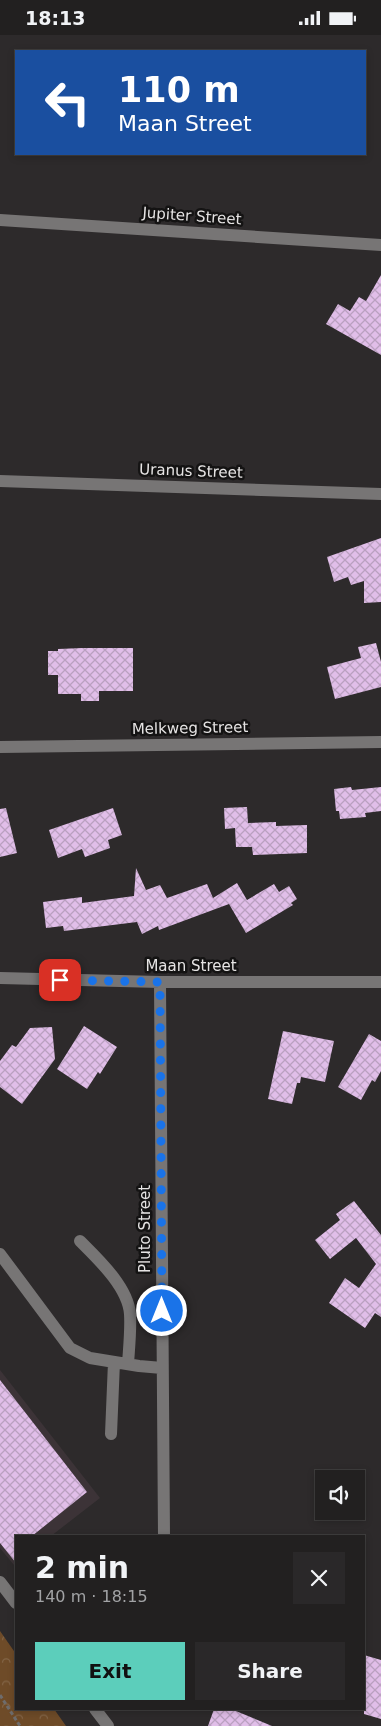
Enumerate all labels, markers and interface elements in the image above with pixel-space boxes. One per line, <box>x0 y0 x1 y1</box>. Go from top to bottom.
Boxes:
text: 18:13 <box>25 7 85 29</box>
icon: left <box>35 70 100 135</box>
text: 110 m <box>118 70 240 110</box>
text: Maan Street <box>118 111 252 136</box>
street label: Jupiter Street <box>141 203 242 228</box>
street label: Uranus Street <box>139 460 243 482</box>
street label: Melkweg Street <box>132 718 248 738</box>
street label: Maan Street <box>145 957 237 975</box>
pin <box>39 959 81 1001</box>
icon: arrive <box>46 966 74 994</box>
street label: Pluto Street <box>136 1185 154 1273</box>
position arrow <box>135 1284 187 1336</box>
map controls <box>315 1470 365 1520</box>
button: sound <box>315 1470 365 1520</box>
text: 2 min <box>35 1550 129 1585</box>
button: close <box>293 1552 345 1604</box>
text: 140 m · 18:15 <box>35 1587 148 1606</box>
button: Exit <box>35 1642 185 1700</box>
button: Share <box>195 1642 345 1700</box>

